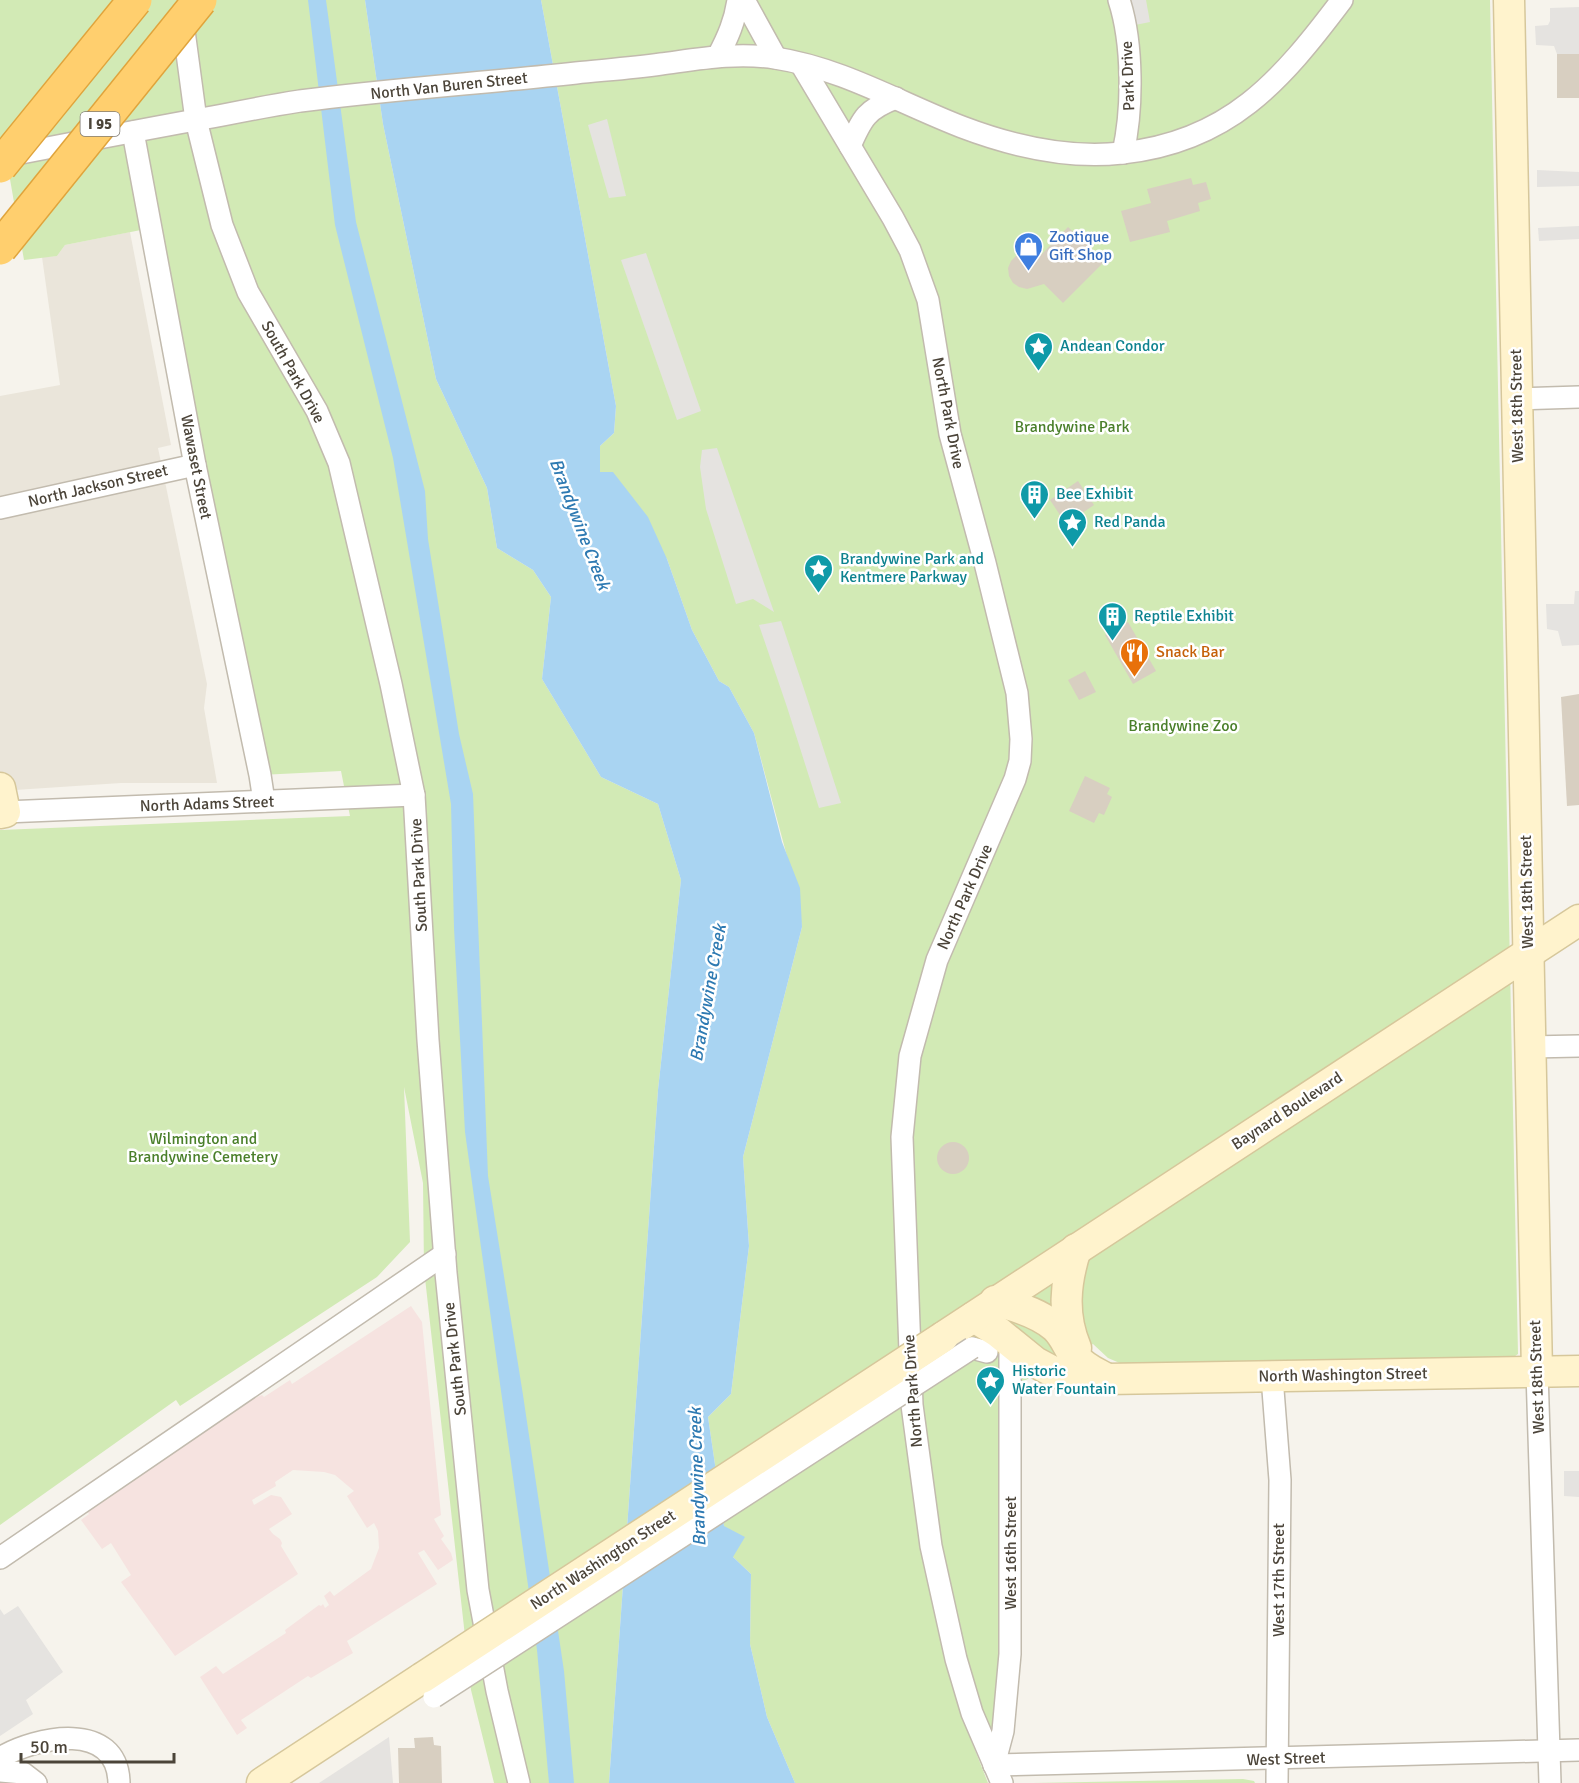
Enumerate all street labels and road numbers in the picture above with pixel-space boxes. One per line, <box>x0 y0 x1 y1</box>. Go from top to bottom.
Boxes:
street label: Park Drive <box>1117 41 1139 111</box>
street label: North Van Buren Street <box>369 68 529 104</box>
road number: I 95 <box>80 112 120 136</box>
street label: South Park Drive <box>257 317 329 427</box>
street label: West 18th Street <box>1506 348 1528 463</box>
street label: North Park Drive <box>927 355 969 471</box>
street label: Wawaset Street <box>176 413 216 521</box>
street label: North Jackson Street <box>26 460 170 512</box>
street label: North Adams Street <box>139 792 275 816</box>
street label: South Park Drive <box>406 818 432 932</box>
street label: West 18th Street <box>1516 834 1538 949</box>
street label: North Park Drive <box>933 841 997 953</box>
street label: Baynard Boulevard <box>1228 1068 1346 1154</box>
street label: South Park Drive <box>439 1301 471 1417</box>
street label: West 18th Street <box>1525 1319 1549 1434</box>
street label: North Park Drive <box>899 1334 927 1448</box>
street label: North Washington Street <box>1258 1364 1428 1386</box>
street label: West 16th Street <box>1001 1496 1021 1610</box>
street label: North Washington Street <box>527 1505 680 1614</box>
street label: West 17th Street <box>1269 1523 1289 1637</box>
street label: West Street <box>1246 1748 1326 1770</box>

